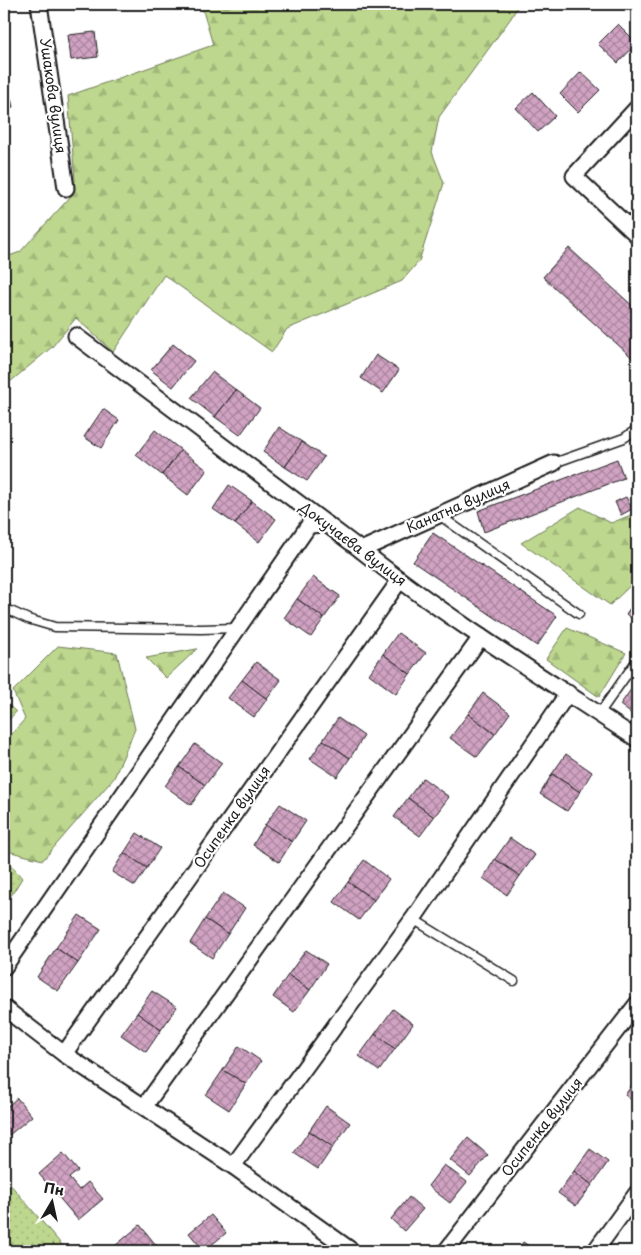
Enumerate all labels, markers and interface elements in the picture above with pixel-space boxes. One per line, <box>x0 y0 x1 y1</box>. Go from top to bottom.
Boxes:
street label: Ушакова вулиця <box>35 37 72 155</box>
street label: Канатна вулиця <box>402 473 513 538</box>
street label: Докучаєва вулиця <box>295 496 411 591</box>
street label: Осипенка вулиця <box>188 761 275 872</box>
street label: Осипенка вулиця <box>496 1073 587 1181</box>
text: Пн <box>42 1177 66 1201</box>
north arrow <box>28 1178 78 1228</box>

